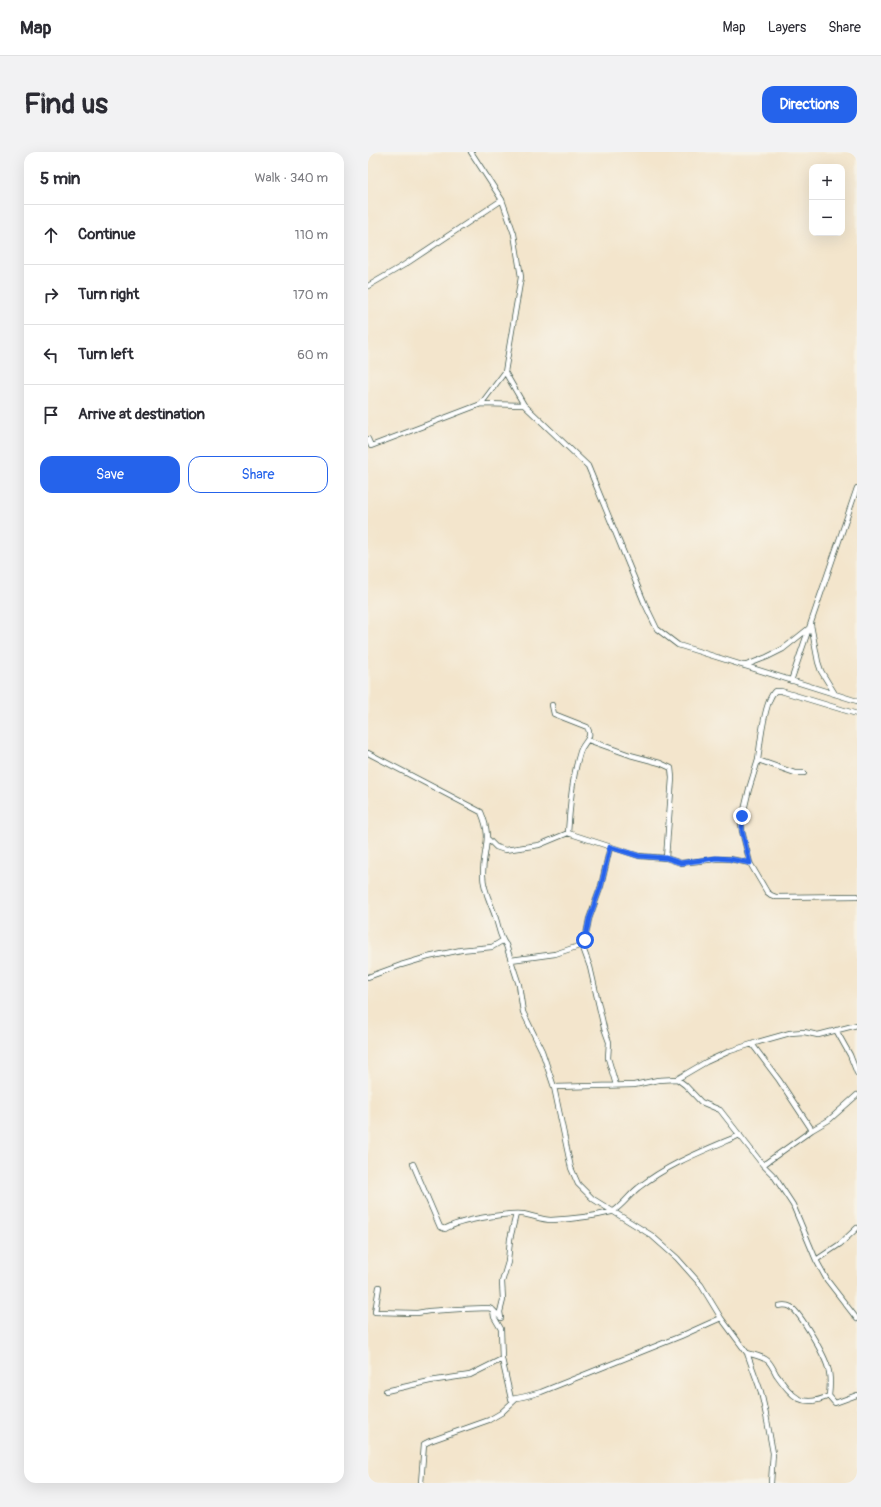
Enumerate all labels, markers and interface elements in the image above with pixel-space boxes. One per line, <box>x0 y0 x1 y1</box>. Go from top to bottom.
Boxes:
text: Map <box>20 16 51 40</box>
text: Map <box>723 19 746 36</box>
text: Layers <box>768 19 806 36</box>
text: Share <box>828 19 861 36</box>
button: Directions <box>762 86 857 123</box>
text: Find us <box>24 87 108 122</box>
map controls <box>809 164 845 236</box>
button: + <box>809 164 845 200</box>
text: 5 min <box>40 168 80 189</box>
text: Walk · 340 m <box>254 170 328 186</box>
button: − <box>809 200 845 236</box>
icon: ahead <box>40 224 62 246</box>
text: Continue <box>78 225 136 244</box>
text: 110 m <box>295 227 328 243</box>
icon: right <box>40 284 62 306</box>
text: Turn right <box>78 285 139 304</box>
text: 170 m <box>293 287 328 303</box>
icon: left <box>40 344 62 366</box>
text: Turn left <box>78 345 134 364</box>
text: 60 m <box>297 347 328 363</box>
icon: arrive <box>40 404 62 426</box>
text: Arrive at destination <box>78 405 205 424</box>
button: Save <box>40 456 180 493</box>
button: Share <box>188 456 328 493</box>
route end <box>733 807 751 825</box>
route start <box>576 931 594 949</box>

